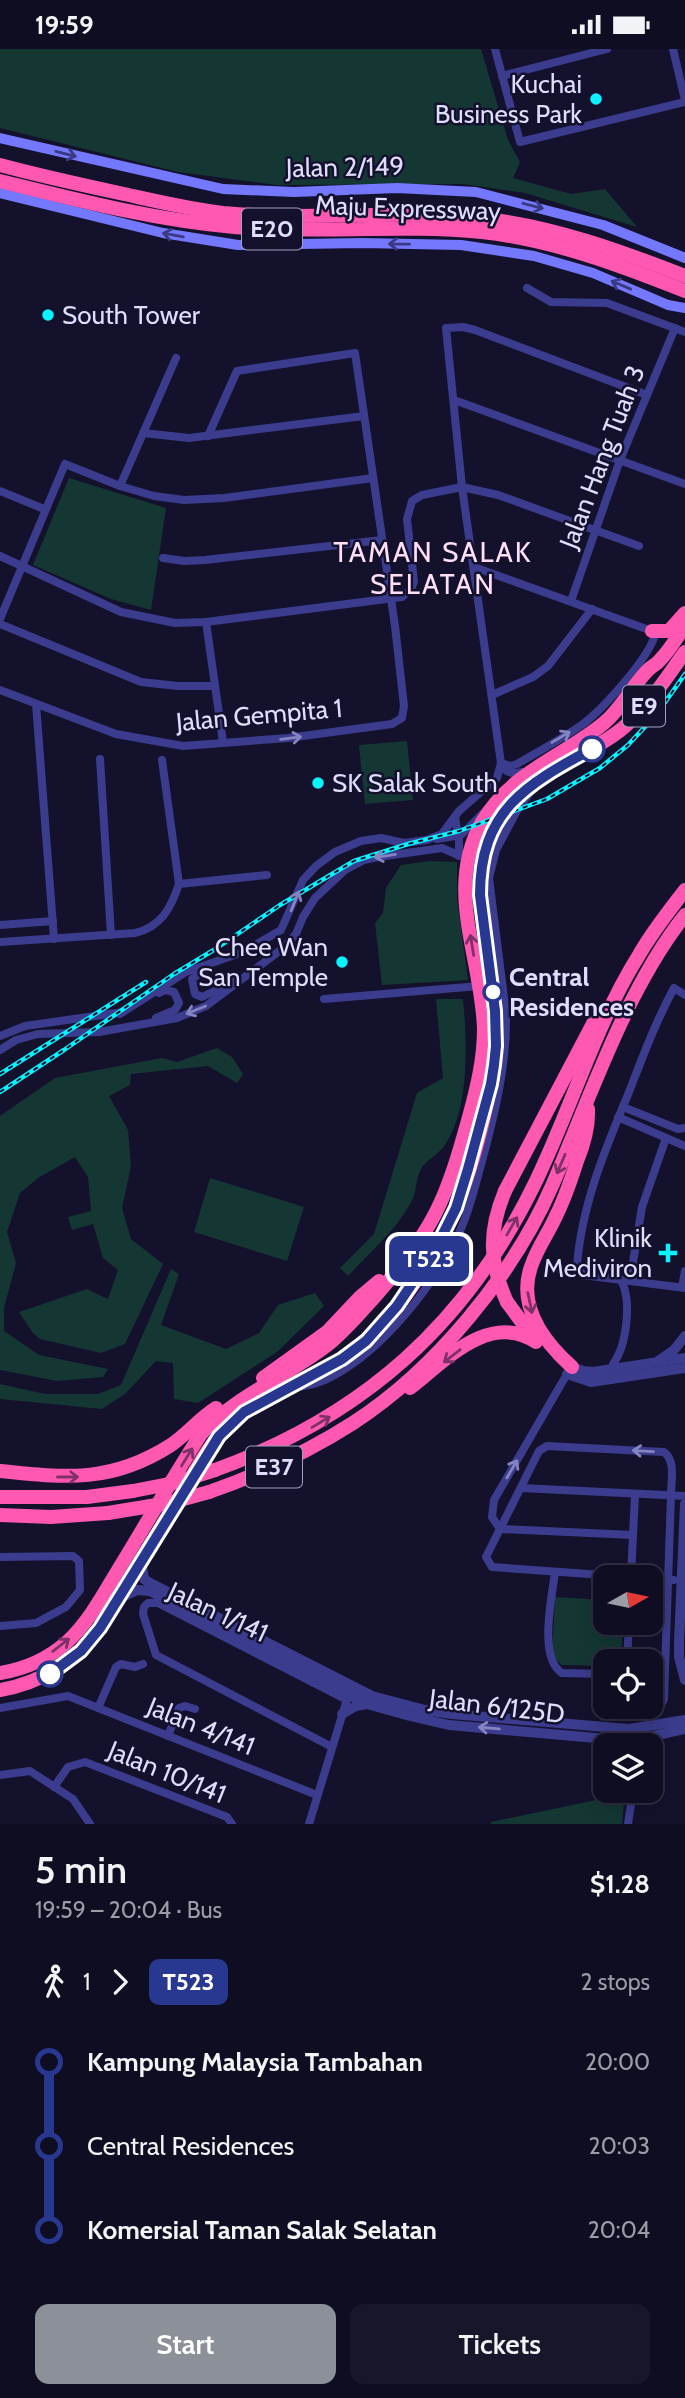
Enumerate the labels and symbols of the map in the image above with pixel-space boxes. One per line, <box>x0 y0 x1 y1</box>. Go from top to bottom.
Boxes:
place label: Kuchai Business Park <box>435 68 582 130</box>
marker: Kuchai Business Park <box>588 91 604 107</box>
one-way arrow <box>54 148 77 161</box>
street label: Jalan 2/149 <box>285 150 404 184</box>
street label: Maju Expressway <box>314 189 502 227</box>
one-way arrow <box>521 200 544 213</box>
road number: E20 <box>242 209 302 249</box>
one-way arrow <box>162 228 185 241</box>
one-way arrow <box>388 237 411 250</box>
one-way arrow <box>611 278 632 291</box>
place label: South Tower <box>62 299 201 331</box>
marker: South Tower <box>40 307 56 323</box>
street label: Jalan Hang Tuah 3 <box>552 361 652 554</box>
district label: TAMAN SALAK SELATAN <box>333 535 533 601</box>
road number: E9 <box>623 685 665 727</box>
street label: Jalan Gempita 1 <box>173 692 344 738</box>
one-way arrow <box>551 730 571 744</box>
one-way arrow <box>279 731 302 744</box>
unlabelled marker <box>579 736 605 762</box>
place label: SK Salak South <box>332 767 498 799</box>
marker: SK Salak South <box>310 775 326 791</box>
one-way arrow <box>375 850 397 863</box>
one-way arrow <box>289 890 302 912</box>
place label: Chee Wan San Temple <box>198 931 328 993</box>
one-way arrow <box>465 934 478 957</box>
marker: Chee Wan San Temple <box>334 954 350 970</box>
place label: Central Residences <box>509 961 634 1023</box>
marker: Central Residences <box>483 982 503 1002</box>
one-way arrow <box>186 1005 207 1018</box>
one-way arrow <box>554 1153 567 1174</box>
one-way arrow <box>506 1216 519 1237</box>
place label: Klinik Mediviron <box>543 1222 652 1284</box>
line badge: T523 <box>380 1236 478 1282</box>
marker: Klinik Mediviron <box>658 1243 678 1263</box>
one-way arrow <box>524 1292 537 1314</box>
one-way arrow <box>443 1348 462 1363</box>
one-way arrow <box>311 1414 331 1428</box>
one-way arrow <box>631 1444 654 1457</box>
one-way arrow <box>180 1447 194 1467</box>
road number: E37 <box>246 1447 302 1487</box>
one-way arrow <box>505 1459 519 1479</box>
one-way arrow <box>56 1470 79 1484</box>
north arrow <box>593 1565 663 1635</box>
street label: Jalan 1/141 <box>162 1575 273 1649</box>
one-way arrow <box>52 1638 70 1653</box>
unlabelled marker <box>37 1661 63 1687</box>
street label: Jalan 6/125D <box>427 1682 566 1730</box>
street label: Jalan 4/141 <box>142 1690 260 1762</box>
one-way arrow <box>478 1721 501 1734</box>
street label: Jalan 10/141 <box>102 1733 231 1810</box>

